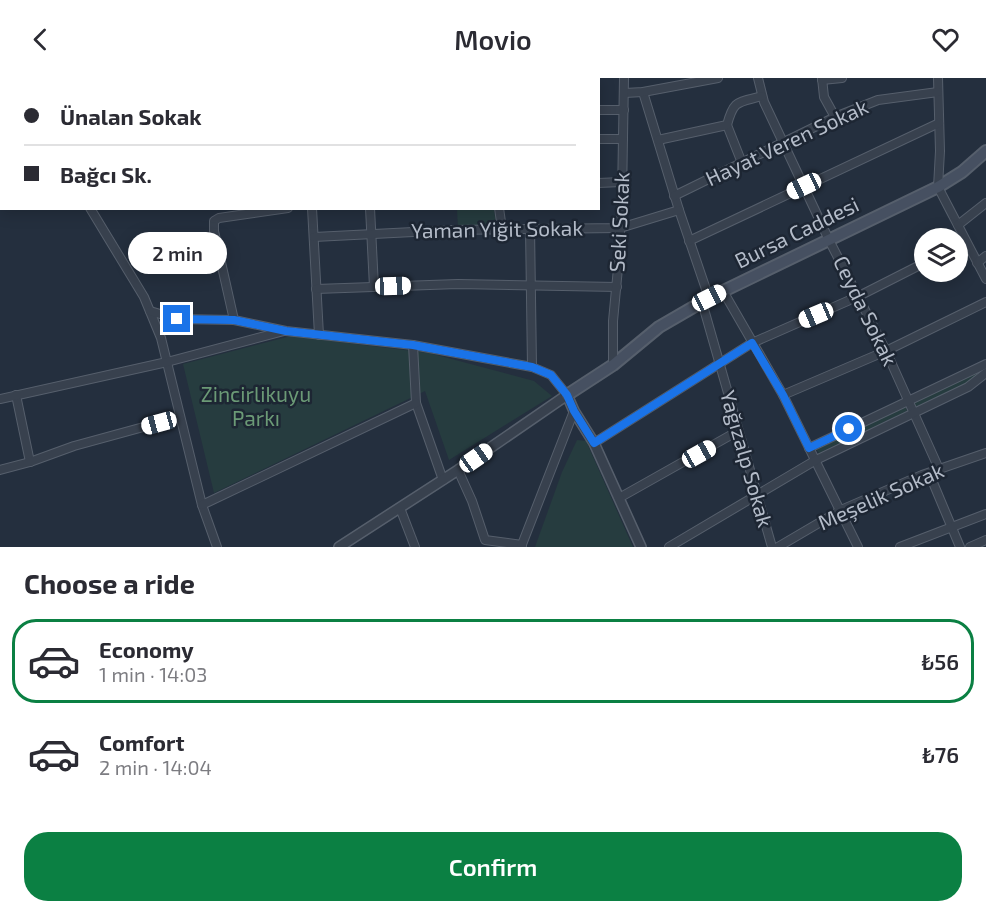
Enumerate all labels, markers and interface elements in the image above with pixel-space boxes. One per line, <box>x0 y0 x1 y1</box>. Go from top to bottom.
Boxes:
icon: back <box>24 23 57 56</box>
text: Movio <box>454 23 532 55</box>
icon: heart <box>929 23 962 56</box>
street label: Hayat Veren Sokak <box>701 93 872 190</box>
text: Ünalan Sokak <box>60 103 202 129</box>
text: Bağcı Sk. <box>60 161 152 187</box>
car <box>784 170 824 202</box>
street label: Seki Sokak <box>603 171 634 273</box>
street label: Bursa Caddesi <box>730 191 862 272</box>
street label: Yaman Yiğit Sokak <box>411 214 583 242</box>
map controls <box>914 228 968 282</box>
button: layers <box>914 228 968 282</box>
callout: 2 min <box>128 232 226 274</box>
text: 2 min <box>152 241 203 265</box>
street label: Ceyda Sokak <box>829 251 904 370</box>
car <box>375 276 411 296</box>
car <box>689 282 729 314</box>
car <box>796 300 836 330</box>
route end <box>163 305 190 332</box>
park label: Zincirlikuyu Parkı <box>201 381 311 430</box>
street label: Yağızalp Sokak <box>716 387 779 530</box>
car <box>139 410 179 436</box>
route start <box>835 415 862 442</box>
car <box>679 437 719 471</box>
car <box>456 440 496 476</box>
street label: Meşelik Sokak <box>814 457 948 536</box>
text: Choose a ride <box>24 567 195 599</box>
icon: car <box>27 634 81 688</box>
text: Economy <box>99 636 194 662</box>
text: ₺56 <box>922 648 959 674</box>
text: 1 min · 14:03 <box>99 662 207 686</box>
icon: car <box>27 727 81 781</box>
text: Comfort <box>99 729 184 755</box>
text: ₺76 <box>922 741 959 767</box>
text: 2 min · 14:04 <box>99 755 212 779</box>
button: Confirm <box>24 832 962 901</box>

